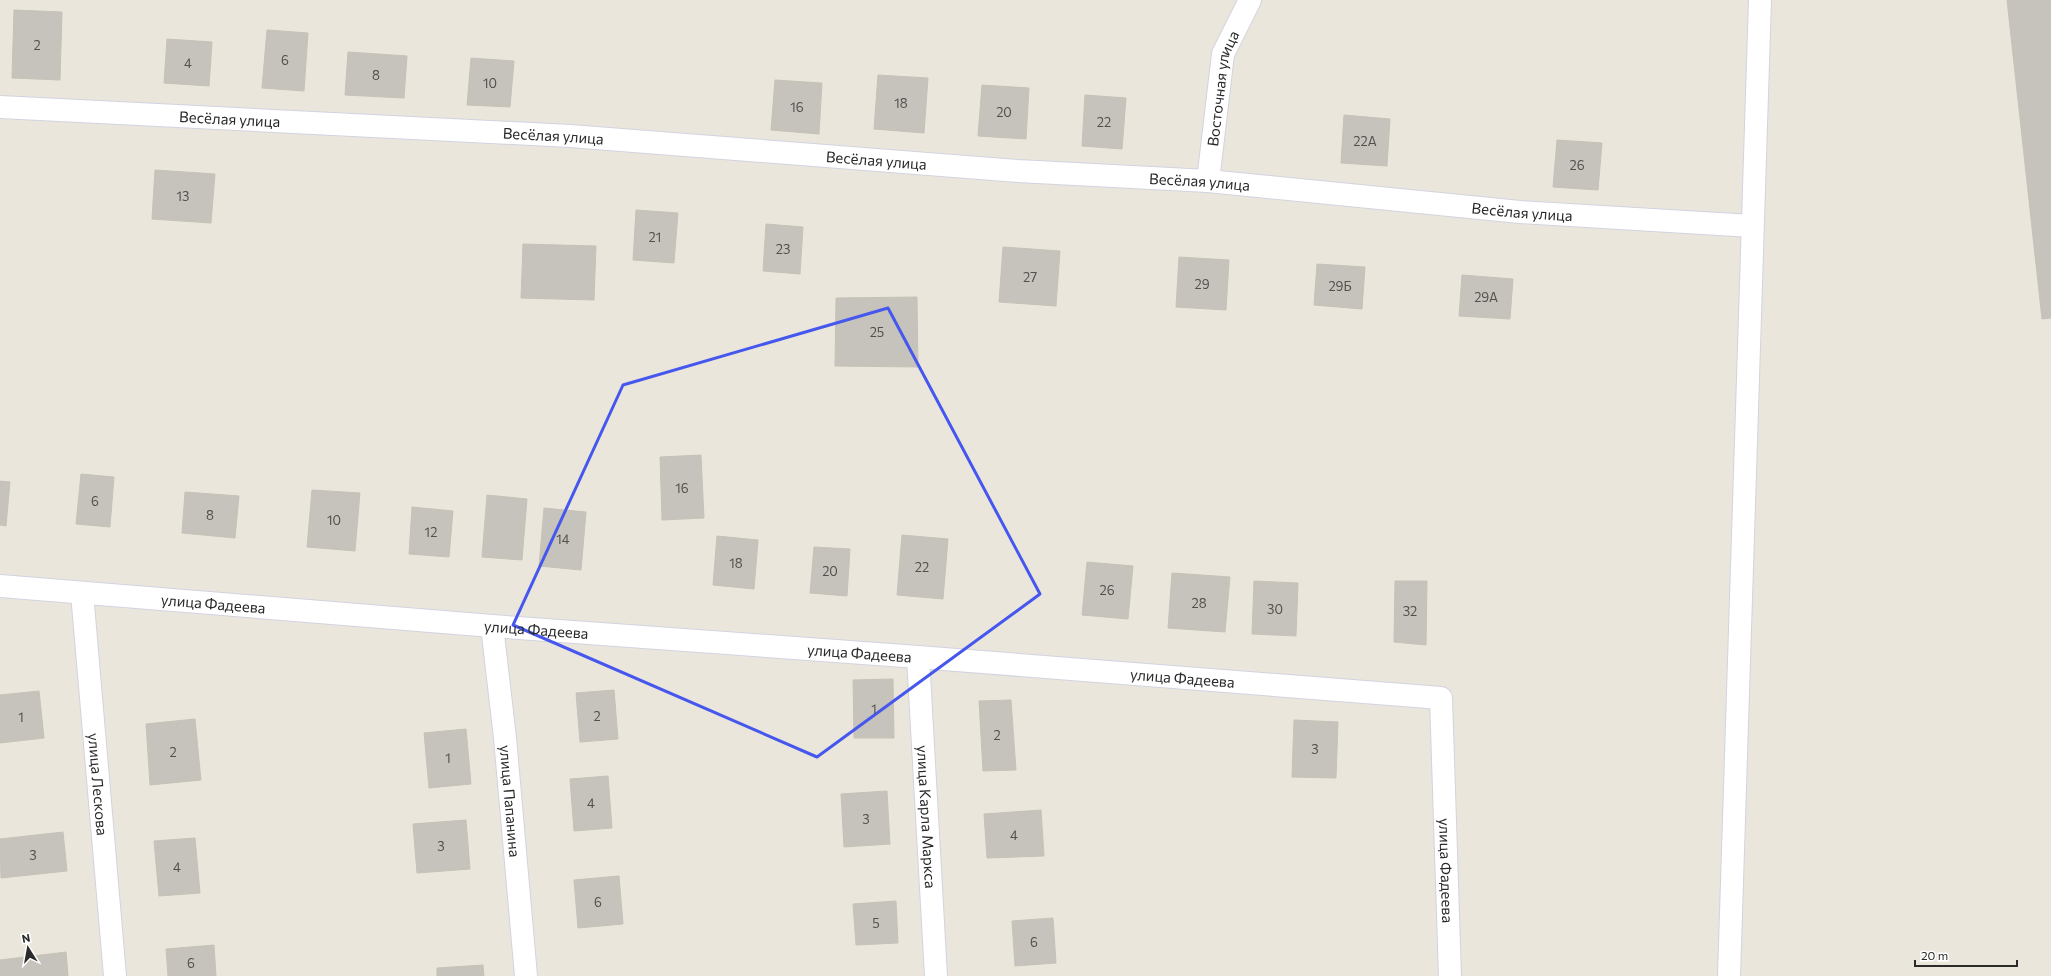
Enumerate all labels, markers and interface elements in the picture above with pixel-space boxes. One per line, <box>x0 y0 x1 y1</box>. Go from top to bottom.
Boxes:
street label: Восточная улица <box>1203 27 1242 147</box>
house number: 2 <box>33 37 41 53</box>
house number: 6 <box>281 52 289 68</box>
house number: 4 <box>184 55 192 71</box>
house number: 8 <box>372 67 380 83</box>
house number: 10 <box>483 75 497 91</box>
house number: 18 <box>894 95 908 111</box>
house number: 16 <box>790 99 804 115</box>
house number: 20 <box>996 104 1012 120</box>
street label: Весёлая улица <box>179 107 281 130</box>
house number: 22 <box>1097 114 1111 130</box>
street label: Весёлая улица <box>502 124 604 148</box>
house number: 22А <box>1353 133 1377 149</box>
street label: Весёлая улица <box>825 147 928 173</box>
house number: 26 <box>1569 157 1585 173</box>
street label: Весёлая улица <box>1149 169 1251 194</box>
house number: 13 <box>177 188 189 204</box>
street label: Весёлая улица <box>1471 198 1573 224</box>
house number: 21 <box>649 229 661 245</box>
house number: 23 <box>776 241 790 257</box>
house number: 27 <box>1023 269 1037 285</box>
house number: 29 <box>1194 276 1210 292</box>
house number: 29Б <box>1328 278 1352 294</box>
house number: 29А <box>1474 289 1498 305</box>
house number: 25 <box>870 324 884 340</box>
house number: 16 <box>675 480 689 496</box>
house number: 6 <box>91 493 99 509</box>
house number: 8 <box>206 507 214 523</box>
house number: 10 <box>327 512 341 528</box>
house number: 12 <box>425 524 437 540</box>
house number: 14 <box>556 531 570 547</box>
house number: 18 <box>729 555 743 571</box>
house number: 22 <box>915 559 929 575</box>
house number: 20 <box>822 563 838 579</box>
house number: 26 <box>1099 582 1115 598</box>
street label: улица Фадеева <box>160 590 266 617</box>
house number: 28 <box>1191 595 1207 611</box>
house number: 30 <box>1267 601 1283 617</box>
house number: 32 <box>1403 603 1417 619</box>
street label: улица Фадеева <box>483 616 589 642</box>
street label: улица Фадеева <box>806 640 912 666</box>
street label: улица Фадеева <box>1129 665 1235 691</box>
house number: 1 <box>871 701 877 717</box>
house number: 2 <box>593 708 601 724</box>
house number: 1 <box>18 709 24 725</box>
house number: 2 <box>993 727 1001 743</box>
street label: улица Лескова <box>85 732 112 836</box>
house number: 3 <box>1311 741 1319 757</box>
house number: 2 <box>169 744 177 760</box>
street label: улица Папанина <box>497 744 524 858</box>
street label: улица Карла Маркса <box>914 745 940 889</box>
house number: 1 <box>445 750 451 766</box>
house number: 4 <box>587 795 595 811</box>
house number: 3 <box>862 811 870 827</box>
street label: улица Фадеева <box>1436 818 1457 923</box>
house number: 4 <box>1010 827 1018 843</box>
house number: 3 <box>437 838 445 854</box>
house number: 3 <box>29 847 37 863</box>
house number: 4 <box>173 859 181 875</box>
house number: 6 <box>594 894 602 910</box>
house number: 5 <box>872 915 880 931</box>
north arrow <box>8 928 48 968</box>
text: N <box>21 931 31 945</box>
house number: 6 <box>1030 934 1038 950</box>
scale bar <box>1915 942 2017 968</box>
text: 20 m <box>1921 948 1948 962</box>
house number: 6 <box>187 955 195 971</box>

